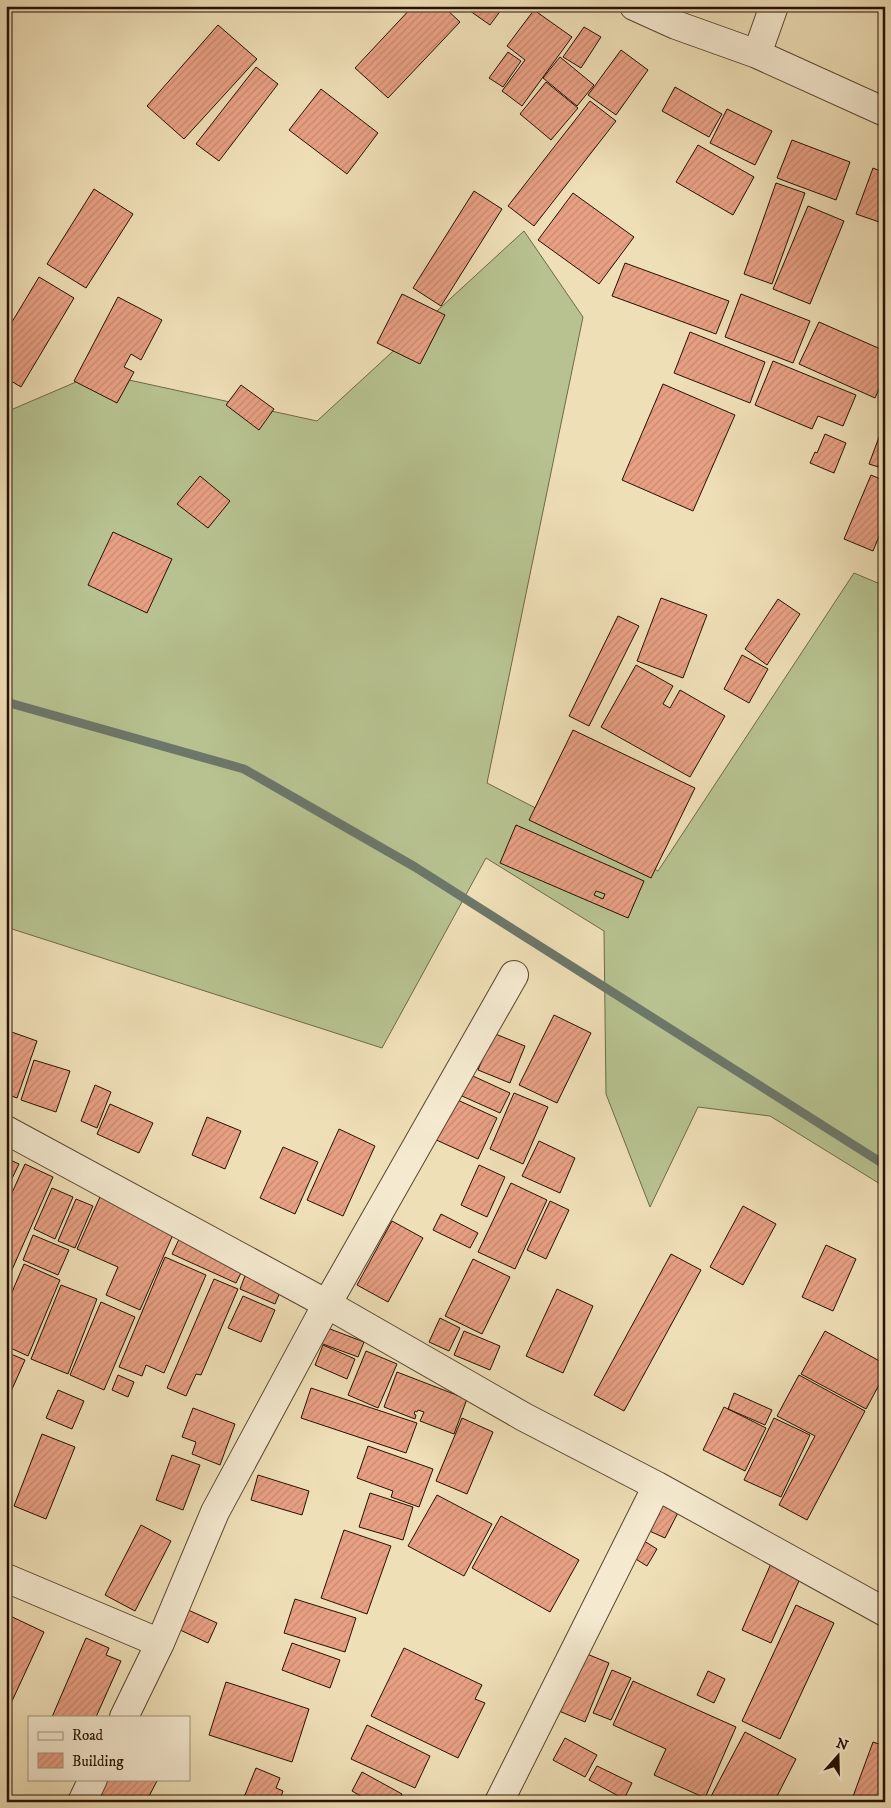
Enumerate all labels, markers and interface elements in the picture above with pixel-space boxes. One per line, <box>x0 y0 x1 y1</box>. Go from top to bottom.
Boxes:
legend <box>28 1716 190 1780</box>
text: Road <box>72 1726 104 1745</box>
north arrow <box>814 1730 864 1780</box>
text: N <box>834 1734 851 1755</box>
text: Building <box>72 1752 124 1771</box>

